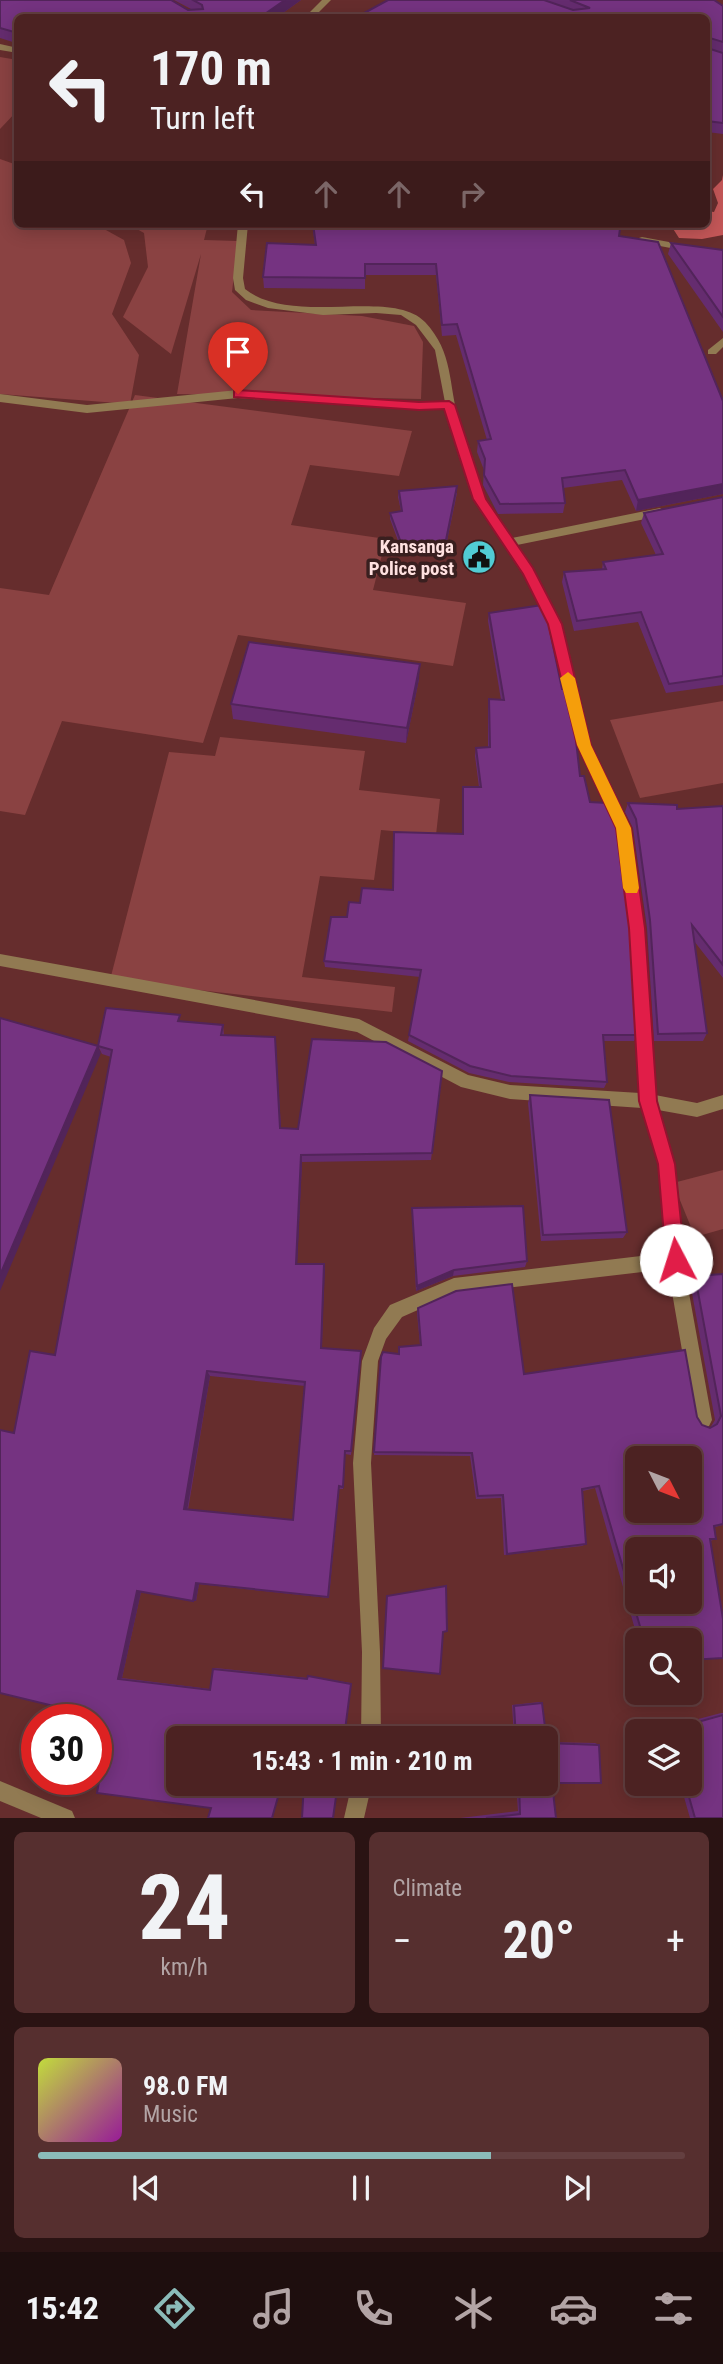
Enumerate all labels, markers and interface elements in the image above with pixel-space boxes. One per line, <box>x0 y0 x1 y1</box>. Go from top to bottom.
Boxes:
text: 170 m <box>150 40 272 97</box>
icon: left <box>35 42 126 133</box>
text: Turn left <box>150 99 255 137</box>
icon: left <box>234 175 272 213</box>
icon: ahead <box>307 175 345 213</box>
icon: ahead <box>380 175 418 213</box>
icon: right <box>453 175 491 213</box>
pin <box>208 322 268 394</box>
icon: arrive <box>219 333 257 371</box>
place label: Kansanga Police post <box>369 535 454 580</box>
public building icon: Kansanga Police post <box>460 538 498 576</box>
position arrow <box>639 1223 713 1297</box>
north arrow <box>625 1446 702 1522</box>
map controls <box>625 1446 702 1796</box>
button: sound <box>625 1537 702 1614</box>
button: search <box>625 1628 702 1705</box>
speed limit sign: 30 <box>21 1704 112 1795</box>
button: layers <box>625 1719 702 1796</box>
text: 15:43 · 1 min · 210 m <box>252 1746 472 1776</box>
text: 24 <box>138 1855 230 1961</box>
text: Climate <box>393 1875 462 1902</box>
text: 20° <box>502 1910 575 1971</box>
text: − <box>393 1919 412 1963</box>
text: + <box>666 1919 685 1963</box>
text: km/h <box>161 1954 208 1981</box>
text: 98.0 FM <box>143 2071 228 2101</box>
text: Music <box>143 2101 198 2128</box>
icon: previous <box>127 2169 165 2207</box>
icon: pause <box>342 2169 380 2207</box>
icon: next <box>558 2169 596 2207</box>
icon: directions <box>150 2284 199 2333</box>
icon: music <box>249 2284 298 2333</box>
icon: phone <box>349 2284 398 2333</box>
icon: climate <box>449 2284 498 2333</box>
icon: car <box>549 2284 598 2333</box>
icon: filters <box>649 2284 698 2333</box>
text: 15:42 <box>25 2289 99 2327</box>

